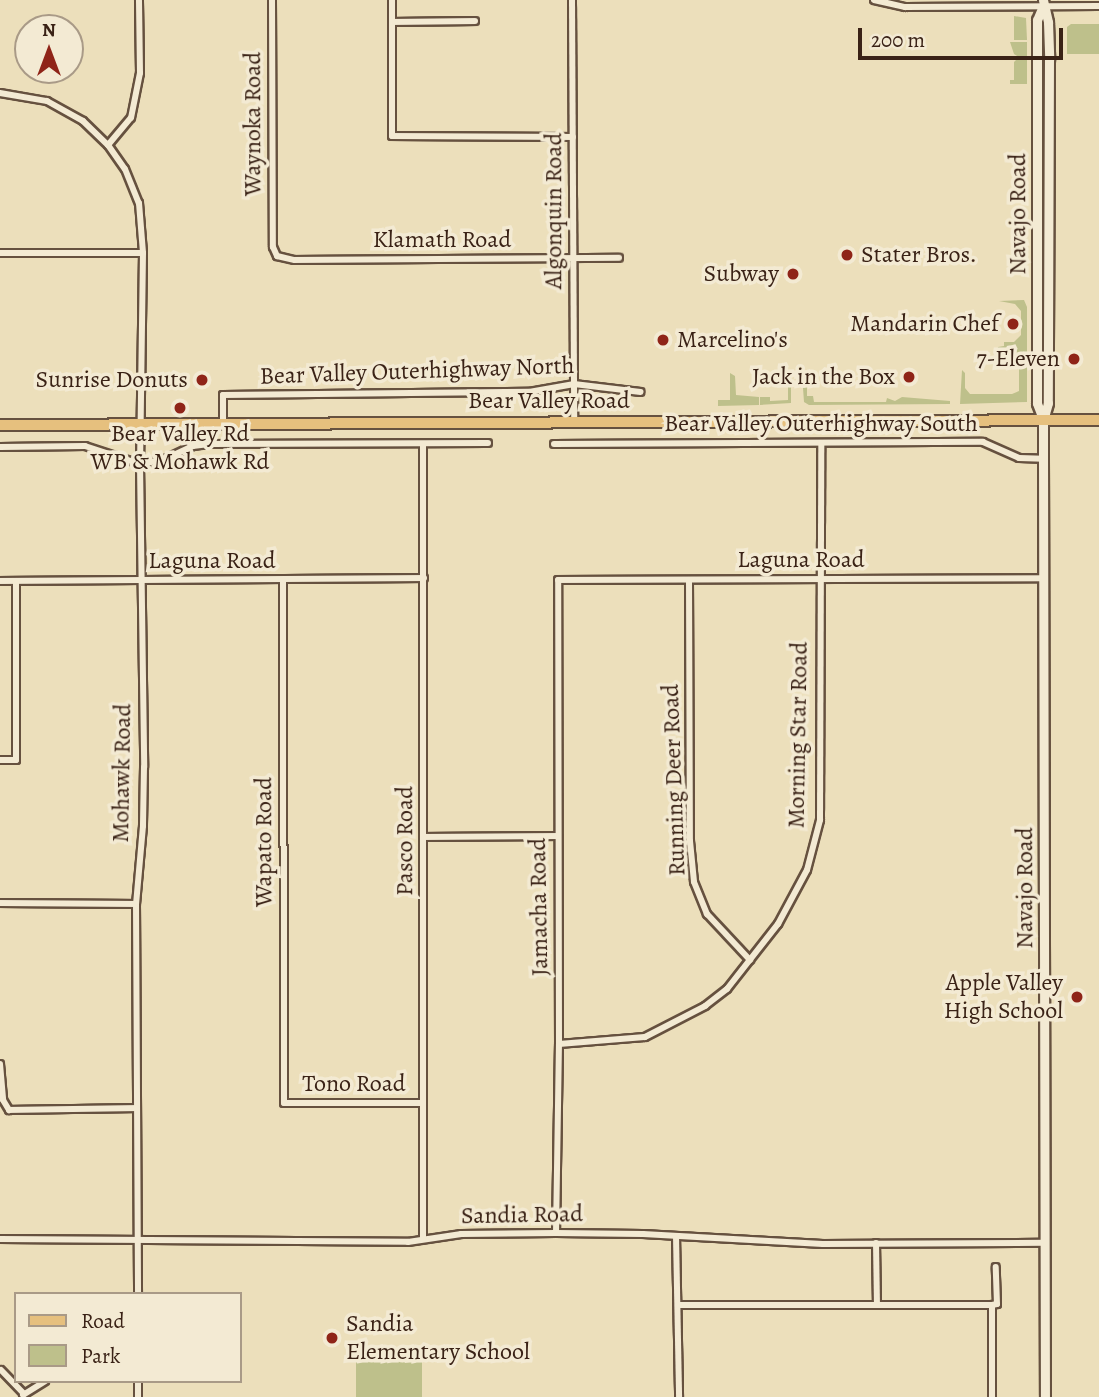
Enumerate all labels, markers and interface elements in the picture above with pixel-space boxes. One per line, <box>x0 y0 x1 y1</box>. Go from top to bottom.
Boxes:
north arrow <box>14 14 84 84</box>
scale bar <box>861 14 1066 58</box>
text: N <box>42 17 56 43</box>
text: 200 m <box>871 26 925 54</box>
street label: Waynoka Road <box>239 52 267 196</box>
street label: Algonquin Road <box>540 133 568 289</box>
street label: Navajo Road <box>1004 153 1032 275</box>
street label: Klamath Road <box>373 226 511 254</box>
place label: Stater Bros. <box>861 241 977 269</box>
marker: Stater Bros. <box>839 247 855 263</box>
place label: Subway <box>704 260 779 288</box>
marker: Subway <box>785 266 801 282</box>
place label: Mandarin Chef <box>850 310 999 338</box>
marker: Mandarin Chef <box>1005 316 1021 332</box>
place label: Marcelino's <box>677 326 788 354</box>
marker: Marcelino's <box>655 332 671 348</box>
place label: 7-Eleven <box>977 345 1060 373</box>
street label: Bear Valley Outerhighway North <box>259 351 575 391</box>
marker: 7-Eleven <box>1066 351 1082 367</box>
place label: Jack in the Box <box>752 363 895 391</box>
place label: Sunrise Donuts <box>36 366 188 394</box>
marker: Jack in the Box <box>901 369 917 385</box>
marker: Sunrise Donuts <box>194 372 210 388</box>
street label: Bear Valley Road <box>468 387 630 415</box>
marker: Bear Valley Rd WB & Mohawk Rd <box>172 400 188 416</box>
street label: Bear Valley Outerhighway South <box>664 410 978 438</box>
place label: Bear Valley Rd WB & Mohawk Rd <box>91 420 269 476</box>
street label: Laguna Road <box>737 546 865 574</box>
street label: Laguna Road <box>148 547 276 575</box>
street label: Morning Star Road <box>782 641 814 829</box>
street label: Running Deer Road <box>656 683 692 877</box>
street label: Mohawk Road <box>106 703 138 843</box>
street label: Wapato Road <box>250 777 278 907</box>
street label: Pasco Road <box>391 786 419 896</box>
street label: Navajo Road <box>1011 827 1039 949</box>
street label: Jamacha Road <box>523 838 555 976</box>
place label: Apple Valley High School <box>944 969 1063 1025</box>
marker: Apple Valley High School <box>1069 989 1085 1005</box>
street label: Tono Road <box>302 1070 406 1098</box>
street label: Sandia Road <box>461 1200 583 1230</box>
legend <box>14 1292 242 1383</box>
text: Road <box>81 1307 125 1335</box>
place label: Sandia Elementary School <box>346 1310 530 1366</box>
marker: Sandia Elementary School <box>324 1330 340 1346</box>
text: Park <box>81 1342 120 1370</box>

